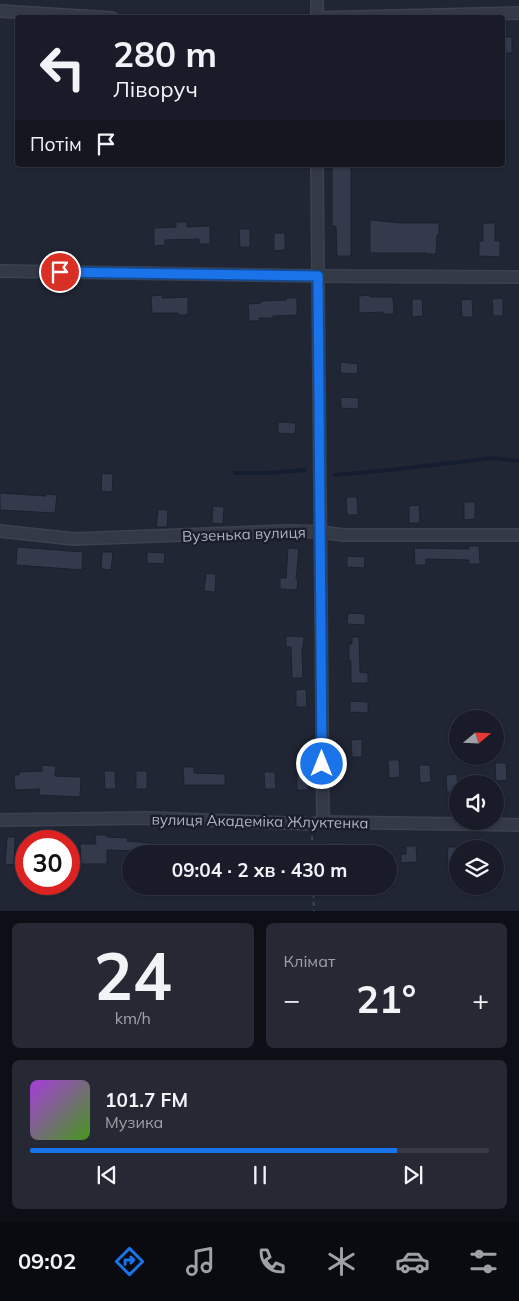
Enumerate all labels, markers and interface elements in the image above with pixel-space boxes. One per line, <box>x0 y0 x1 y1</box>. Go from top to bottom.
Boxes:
text: 280 m <box>113 32 217 76</box>
icon: left <box>30 35 95 100</box>
text: Ліворуч <box>113 75 198 103</box>
icon: arrive <box>92 130 120 158</box>
text: Потім <box>30 132 82 156</box>
pin <box>39 251 81 293</box>
icon: arrive <box>46 258 74 286</box>
street label: Вузенька вулиця <box>182 522 306 546</box>
north arrow <box>449 710 504 765</box>
map controls <box>449 710 504 895</box>
position arrow <box>295 737 347 789</box>
button: sound <box>449 775 504 830</box>
street label: вулиця Академіка Жлуктенка <box>151 810 369 832</box>
speed limit sign: 30 <box>15 830 80 895</box>
button: layers <box>449 840 504 895</box>
text: 09:04 · 2 хв · 430 m <box>172 858 347 882</box>
text: 24 <box>94 935 172 1016</box>
text: Клімат <box>284 951 335 971</box>
text: 21° <box>356 975 416 1023</box>
text: − <box>284 982 300 1017</box>
text: + <box>472 982 489 1017</box>
text: km/h <box>115 1008 151 1028</box>
text: 101.7 FM <box>105 1088 188 1112</box>
text: Музика <box>105 1112 163 1132</box>
icon: previous <box>93 1161 121 1189</box>
icon: pause <box>246 1161 274 1189</box>
icon: next <box>399 1161 427 1189</box>
icon: directions <box>112 1244 147 1279</box>
icon: music <box>183 1244 218 1279</box>
icon: phone <box>254 1244 289 1279</box>
icon: climate <box>324 1244 359 1279</box>
icon: car <box>395 1244 430 1279</box>
icon: filters <box>466 1244 501 1279</box>
text: 09:02 <box>18 1247 76 1275</box>

